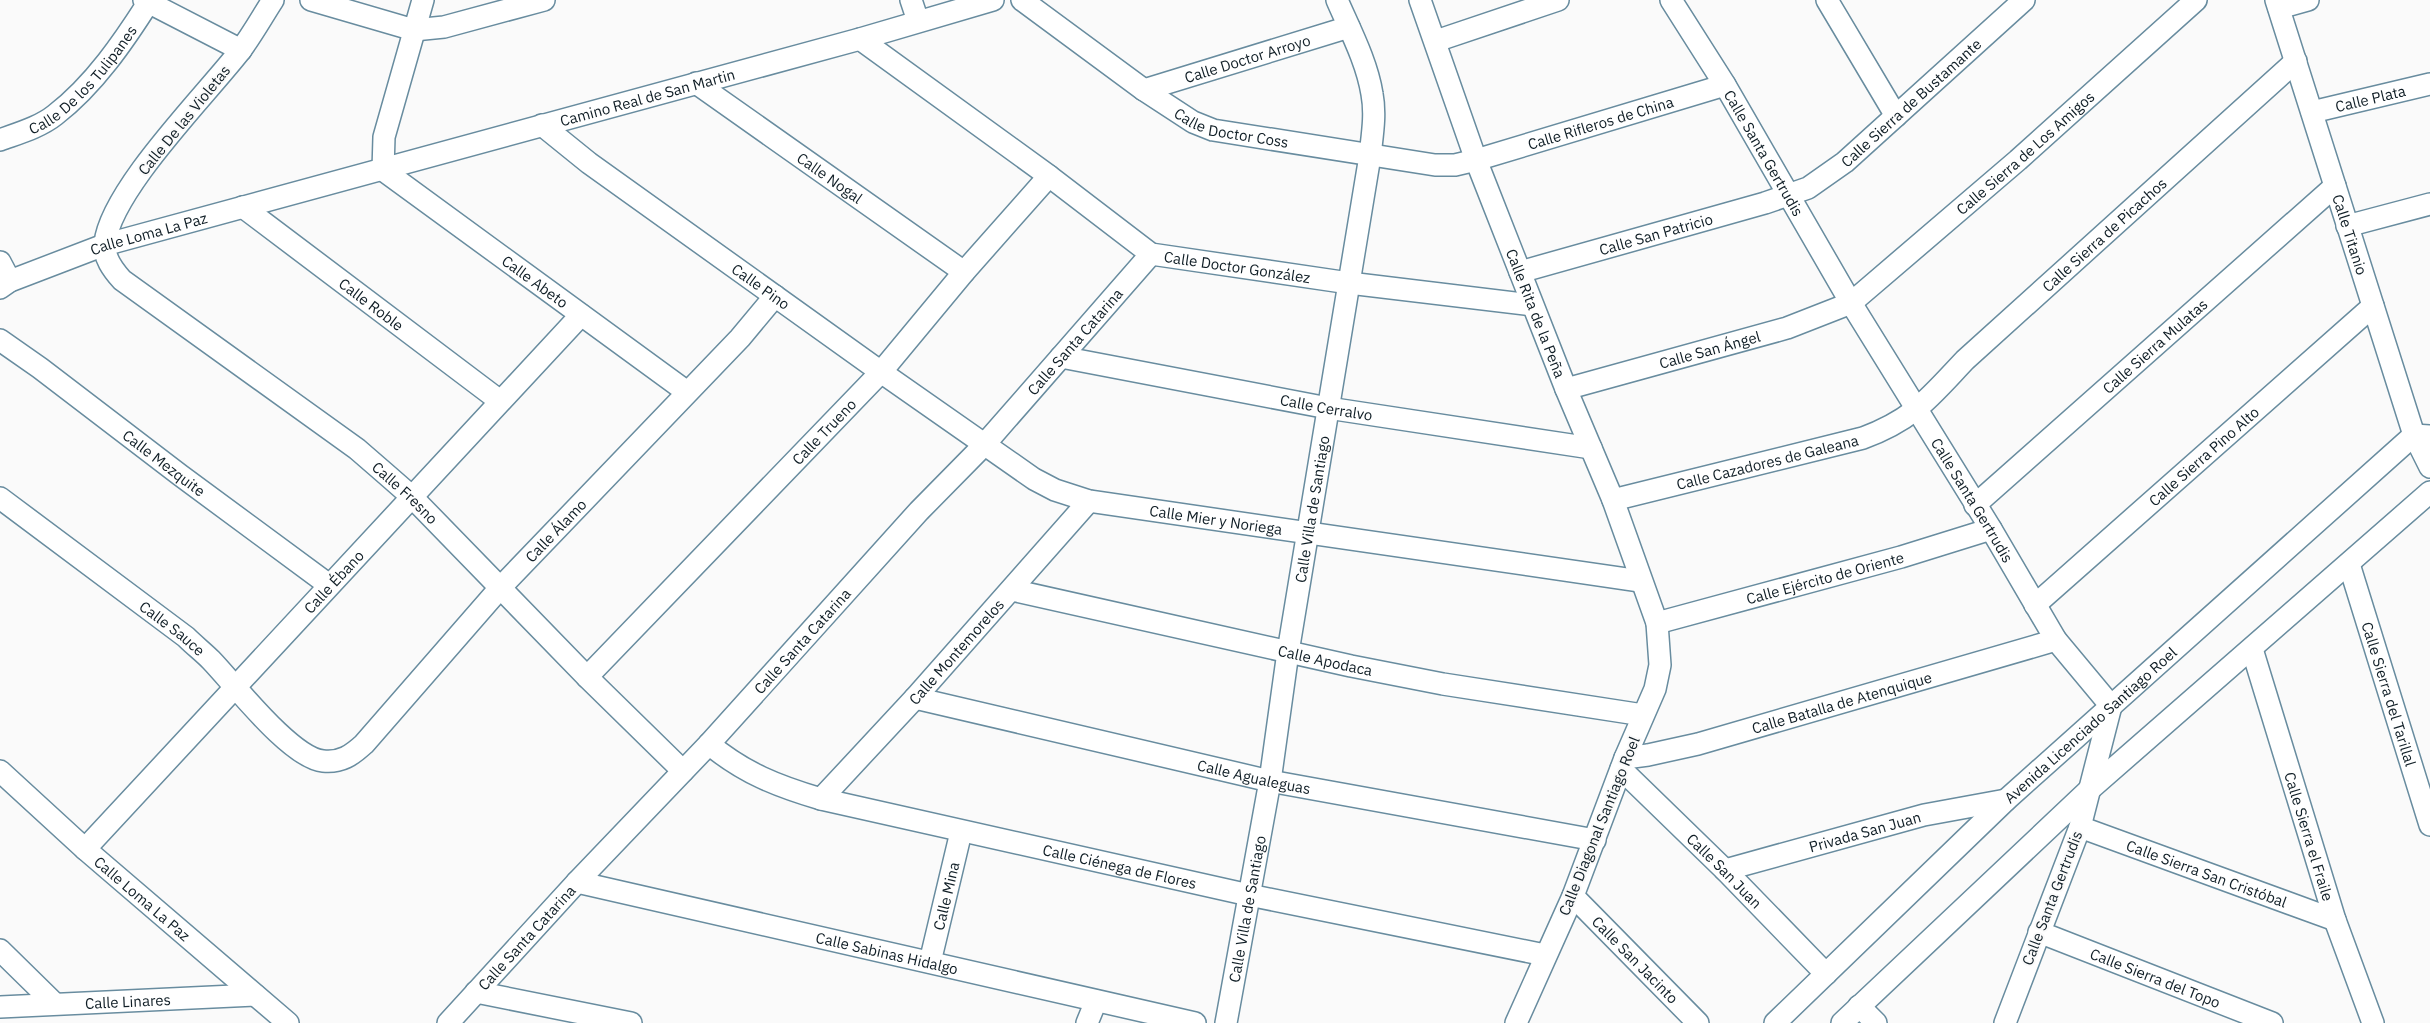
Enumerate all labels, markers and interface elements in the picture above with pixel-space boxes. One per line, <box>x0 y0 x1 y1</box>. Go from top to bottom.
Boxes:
street label: Calle De los Tulipanes <box>26 21 141 138</box>
street label: Calle Doctor Arroyo <box>1182 30 1312 87</box>
street label: Calle Sierra de Bustamante <box>1837 34 1985 171</box>
street label: Calle De las Violetas <box>134 61 234 179</box>
street label: Camino Real de San Martin <box>558 64 737 130</box>
street label: Calle Plata <box>2333 81 2407 116</box>
street label: Calle Santa Gertrudis <box>1720 86 1808 219</box>
street label: Calle Sierra de Los Amigos <box>1952 87 2098 218</box>
street label: Calle Rifleros de China <box>1525 92 1676 153</box>
street label: Calle Doctor Coss <box>1171 103 1290 151</box>
street label: Calle Nogal <box>793 148 867 207</box>
street label: Calle Sierra de Picachos <box>2038 173 2170 295</box>
street label: Calle Titanio <box>2329 192 2372 277</box>
street label: Calle Loma La Paz <box>87 208 209 259</box>
street label: Calle San Patricio <box>1597 209 1715 259</box>
street label: Calle Rita de la Peña <box>1502 246 1570 380</box>
street label: Calle Doctor González <box>1163 247 1312 287</box>
street label: Calle Abeto <box>498 251 572 312</box>
street label: Calle Pino <box>728 259 794 313</box>
street label: Calle Roble <box>335 273 408 335</box>
street label: Calle Santa Catarina <box>1023 284 1126 399</box>
street label: Calle Sierra Mulatas <box>2098 294 2211 397</box>
street label: Calle San Ángel <box>1657 326 1762 372</box>
street label: Calle Cerralvo <box>1279 390 1374 424</box>
street label: Calle Trueno <box>788 395 860 468</box>
street label: Calle Sierra Pino Alto <box>2144 402 2263 510</box>
street label: Calle Mezquite <box>119 425 209 500</box>
street label: Calle Cazadores de Galeana <box>1674 430 1860 493</box>
street label: Calle Villa de Santiago <box>1290 434 1333 584</box>
street label: Calle Santa Gertrudis <box>1927 434 2018 566</box>
street label: Calle Fresno <box>368 457 442 528</box>
street label: Calle Álamo <box>521 495 590 566</box>
street label: Calle Mier y Noriega <box>1148 500 1284 538</box>
street label: Calle Ébano <box>299 546 367 617</box>
street label: Calle Ejército de Oriente <box>1744 547 1906 608</box>
street label: Calle Santa Catarina <box>749 584 855 698</box>
street label: Calle Montemorelos <box>904 595 1008 708</box>
street label: Calle Sauce <box>136 596 209 660</box>
street label: Calle Sierra del Tarillal <box>2358 619 2421 768</box>
street label: Calle Apodaca <box>1276 640 1374 679</box>
street label: Avenida Licenciado Santiago Roel <box>2000 643 2180 807</box>
street label: Calle Batalla de Atenquique <box>1749 667 1934 737</box>
street label: Calle Diagonal Santiago Roel <box>1554 734 1644 918</box>
street label: Calle Agualeguas <box>1196 755 1312 798</box>
street label: Calle Sierra el Fraile <box>2281 770 2338 903</box>
street label: Privada San Juan <box>1807 807 1923 856</box>
street label: Calle Santa Gertrudis <box>2018 828 2086 968</box>
street label: Calle San Juan <box>1683 829 1766 912</box>
street label: Calle Villa de Santiago <box>1224 834 1269 984</box>
street label: Calle Sierra San Cristóbal <box>2124 835 2290 911</box>
street label: Calle Ciénega de Flores <box>1041 840 1199 893</box>
street label: Calle Loma La Paz <box>90 852 194 945</box>
street label: Calle Mina <box>928 860 963 932</box>
street label: Calle Santa Catarina <box>473 881 579 994</box>
street label: Calle San Jacinto <box>1588 912 1683 1007</box>
street label: Calle Sabinas Hidalgo <box>814 927 960 978</box>
street label: Calle Sierra del Topo <box>2088 943 2223 1011</box>
street label: Calle Linares <box>84 989 171 1012</box>

